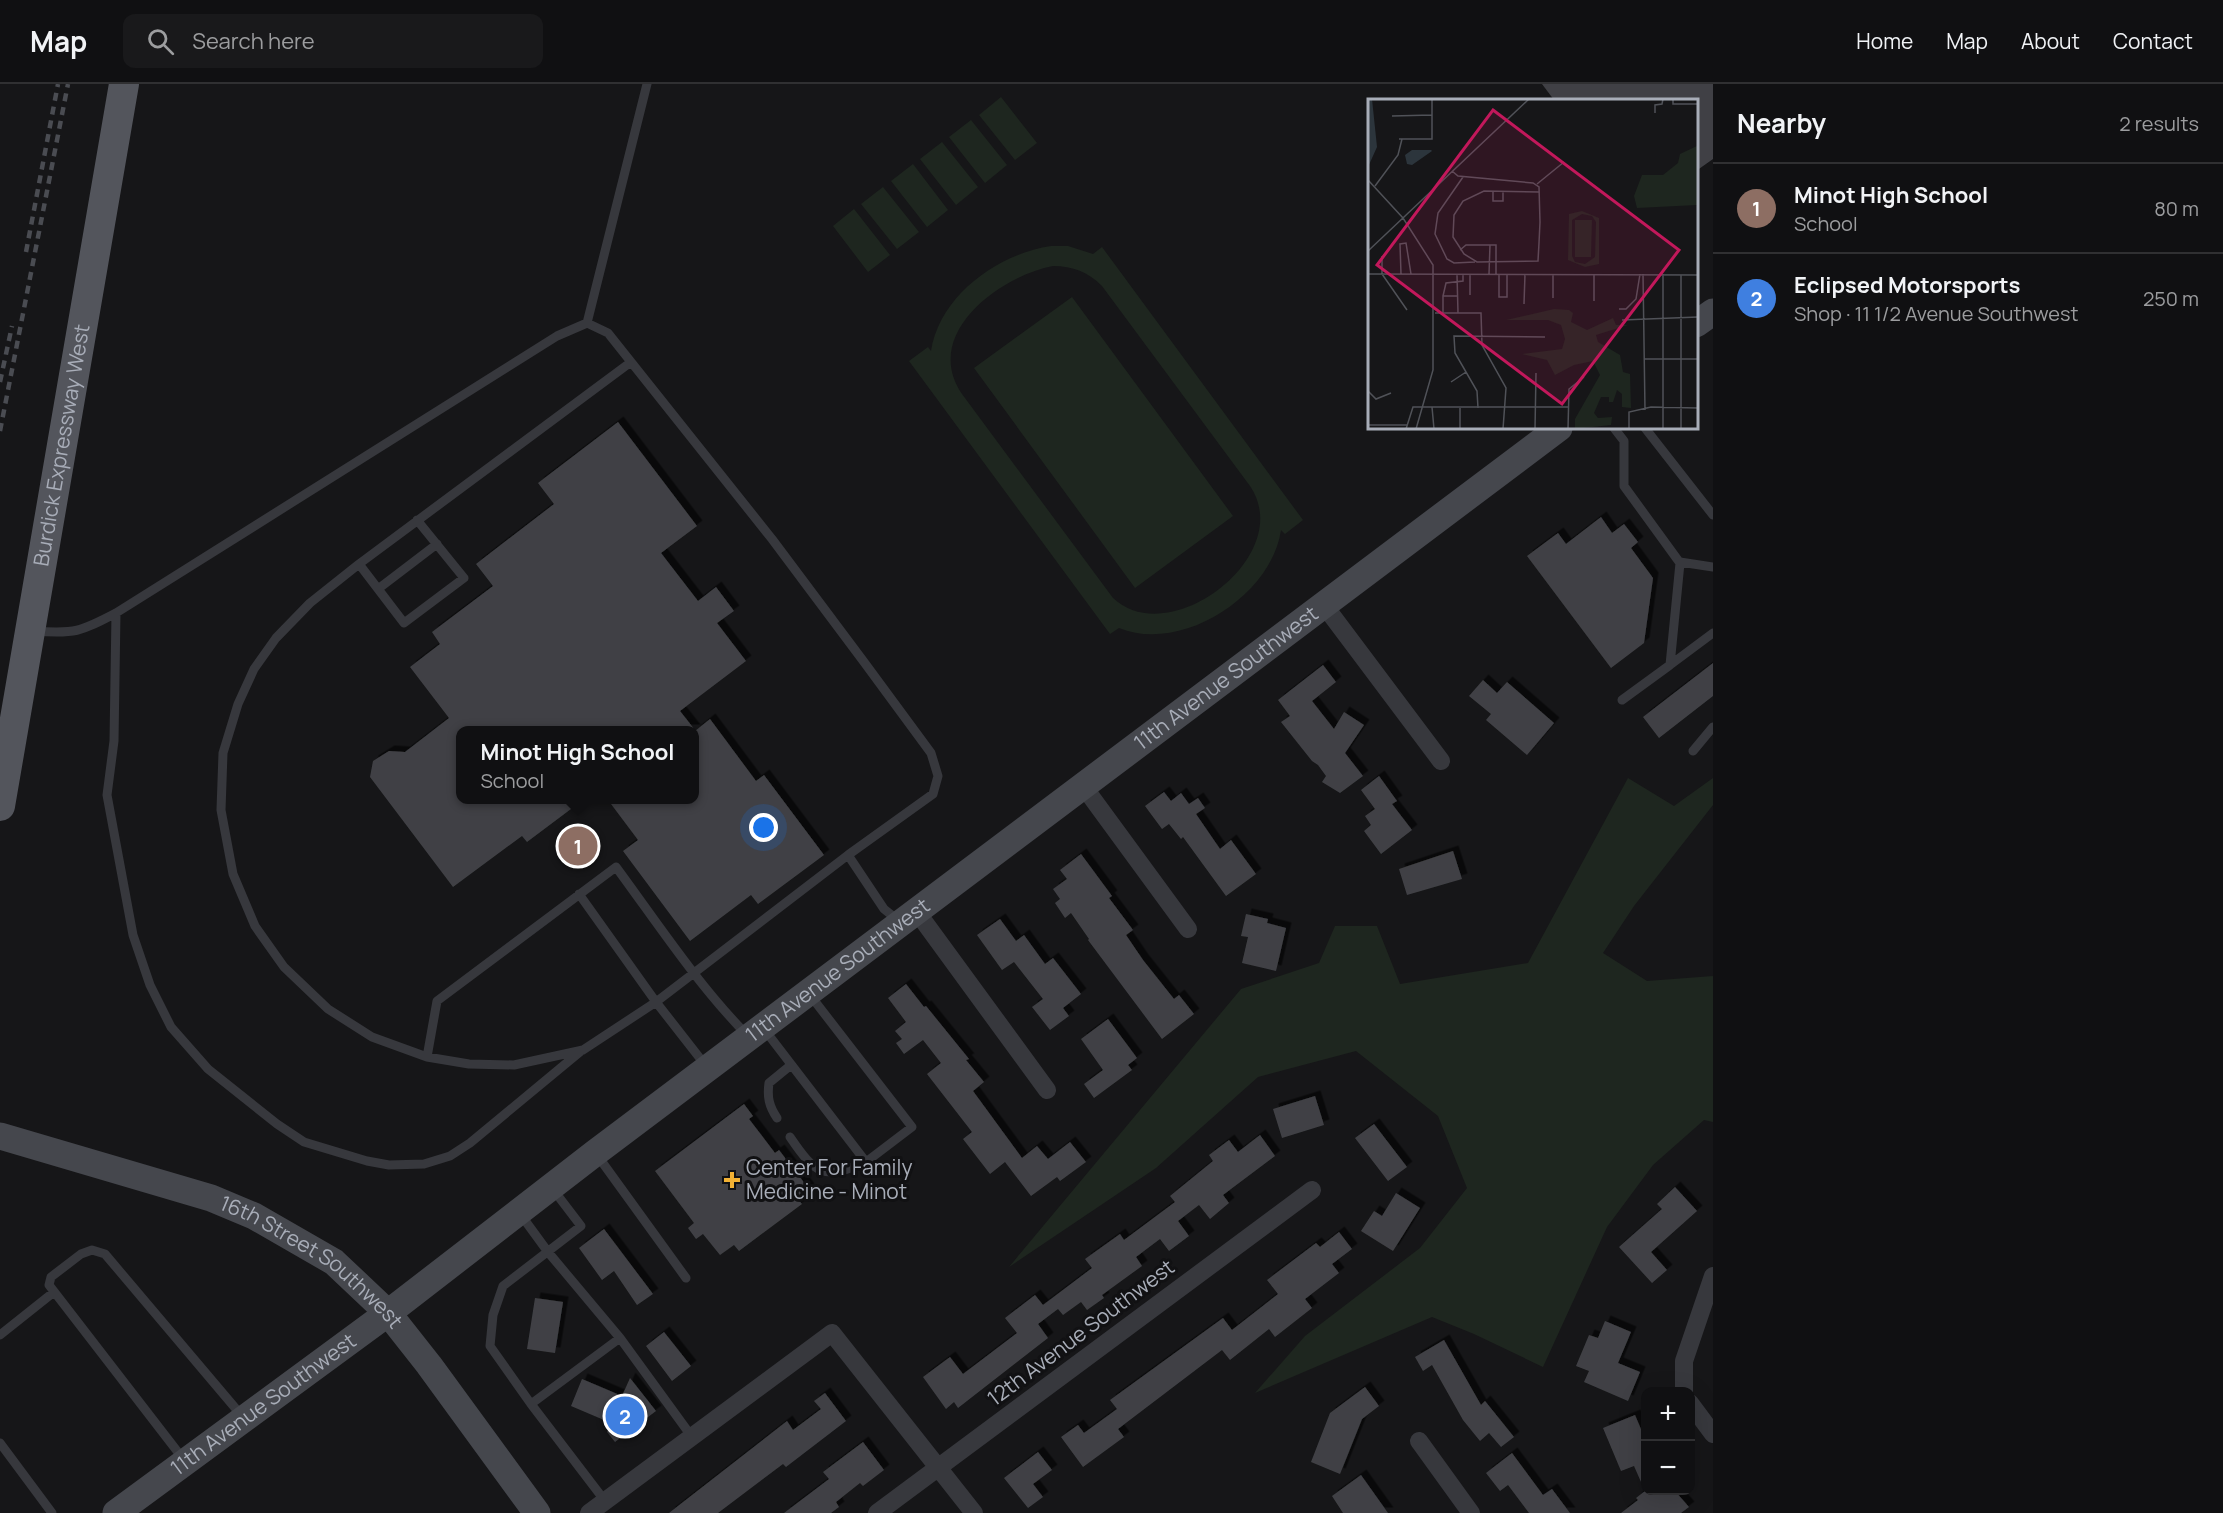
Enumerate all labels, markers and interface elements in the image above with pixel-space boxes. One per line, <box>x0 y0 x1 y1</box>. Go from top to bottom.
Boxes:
search box <box>123 14 543 68</box>
text: Map <box>30 22 87 60</box>
icon: search <box>144 25 177 58</box>
text: Search here <box>192 26 315 56</box>
text: Home <box>1856 27 1913 55</box>
text: Map <box>1946 27 1988 55</box>
text: About <box>2021 27 2080 55</box>
text: Contact <box>2113 27 2193 55</box>
inset map <box>1368 99 1698 429</box>
text: Nearby <box>1737 105 1826 141</box>
text: 2 results <box>2119 110 2199 137</box>
text: Minot High School <box>1794 180 1988 210</box>
text: 1 <box>1752 195 1761 222</box>
text: 80 m <box>2154 195 2199 222</box>
text: School <box>1794 210 1858 237</box>
text: Eclipsed Motorsports <box>1794 270 2021 300</box>
text: 2 <box>1751 285 1762 312</box>
text: 250 m <box>2143 285 2199 312</box>
text: Shop · 11 1/2 Avenue Southwest <box>1794 300 2079 327</box>
street label: Burdick Expressway West <box>26 322 96 568</box>
street label: 11th Avenue Southwest <box>1128 599 1323 756</box>
popup <box>456 726 699 804</box>
text: Minot High School <box>480 737 675 767</box>
text: School <box>480 767 544 794</box>
your location <box>749 813 778 842</box>
pin: 1 <box>558 824 598 868</box>
street label: 11th Avenue Southwest <box>739 891 935 1048</box>
place label: Center For Family Medicine - Minot <box>746 1153 912 1205</box>
marker: Center For Family Medicine - Minot <box>723 1171 741 1189</box>
street label: 16th Street Southwest <box>216 1188 410 1334</box>
street label: 12th Avenue Southwest <box>981 1253 1180 1412</box>
street label: 11th Avenue Southwest <box>164 1326 361 1481</box>
map controls <box>1641 1387 1695 1495</box>
button: + <box>1641 1387 1695 1441</box>
pin: 2 <box>606 1394 644 1438</box>
button: − <box>1641 1441 1695 1495</box>

